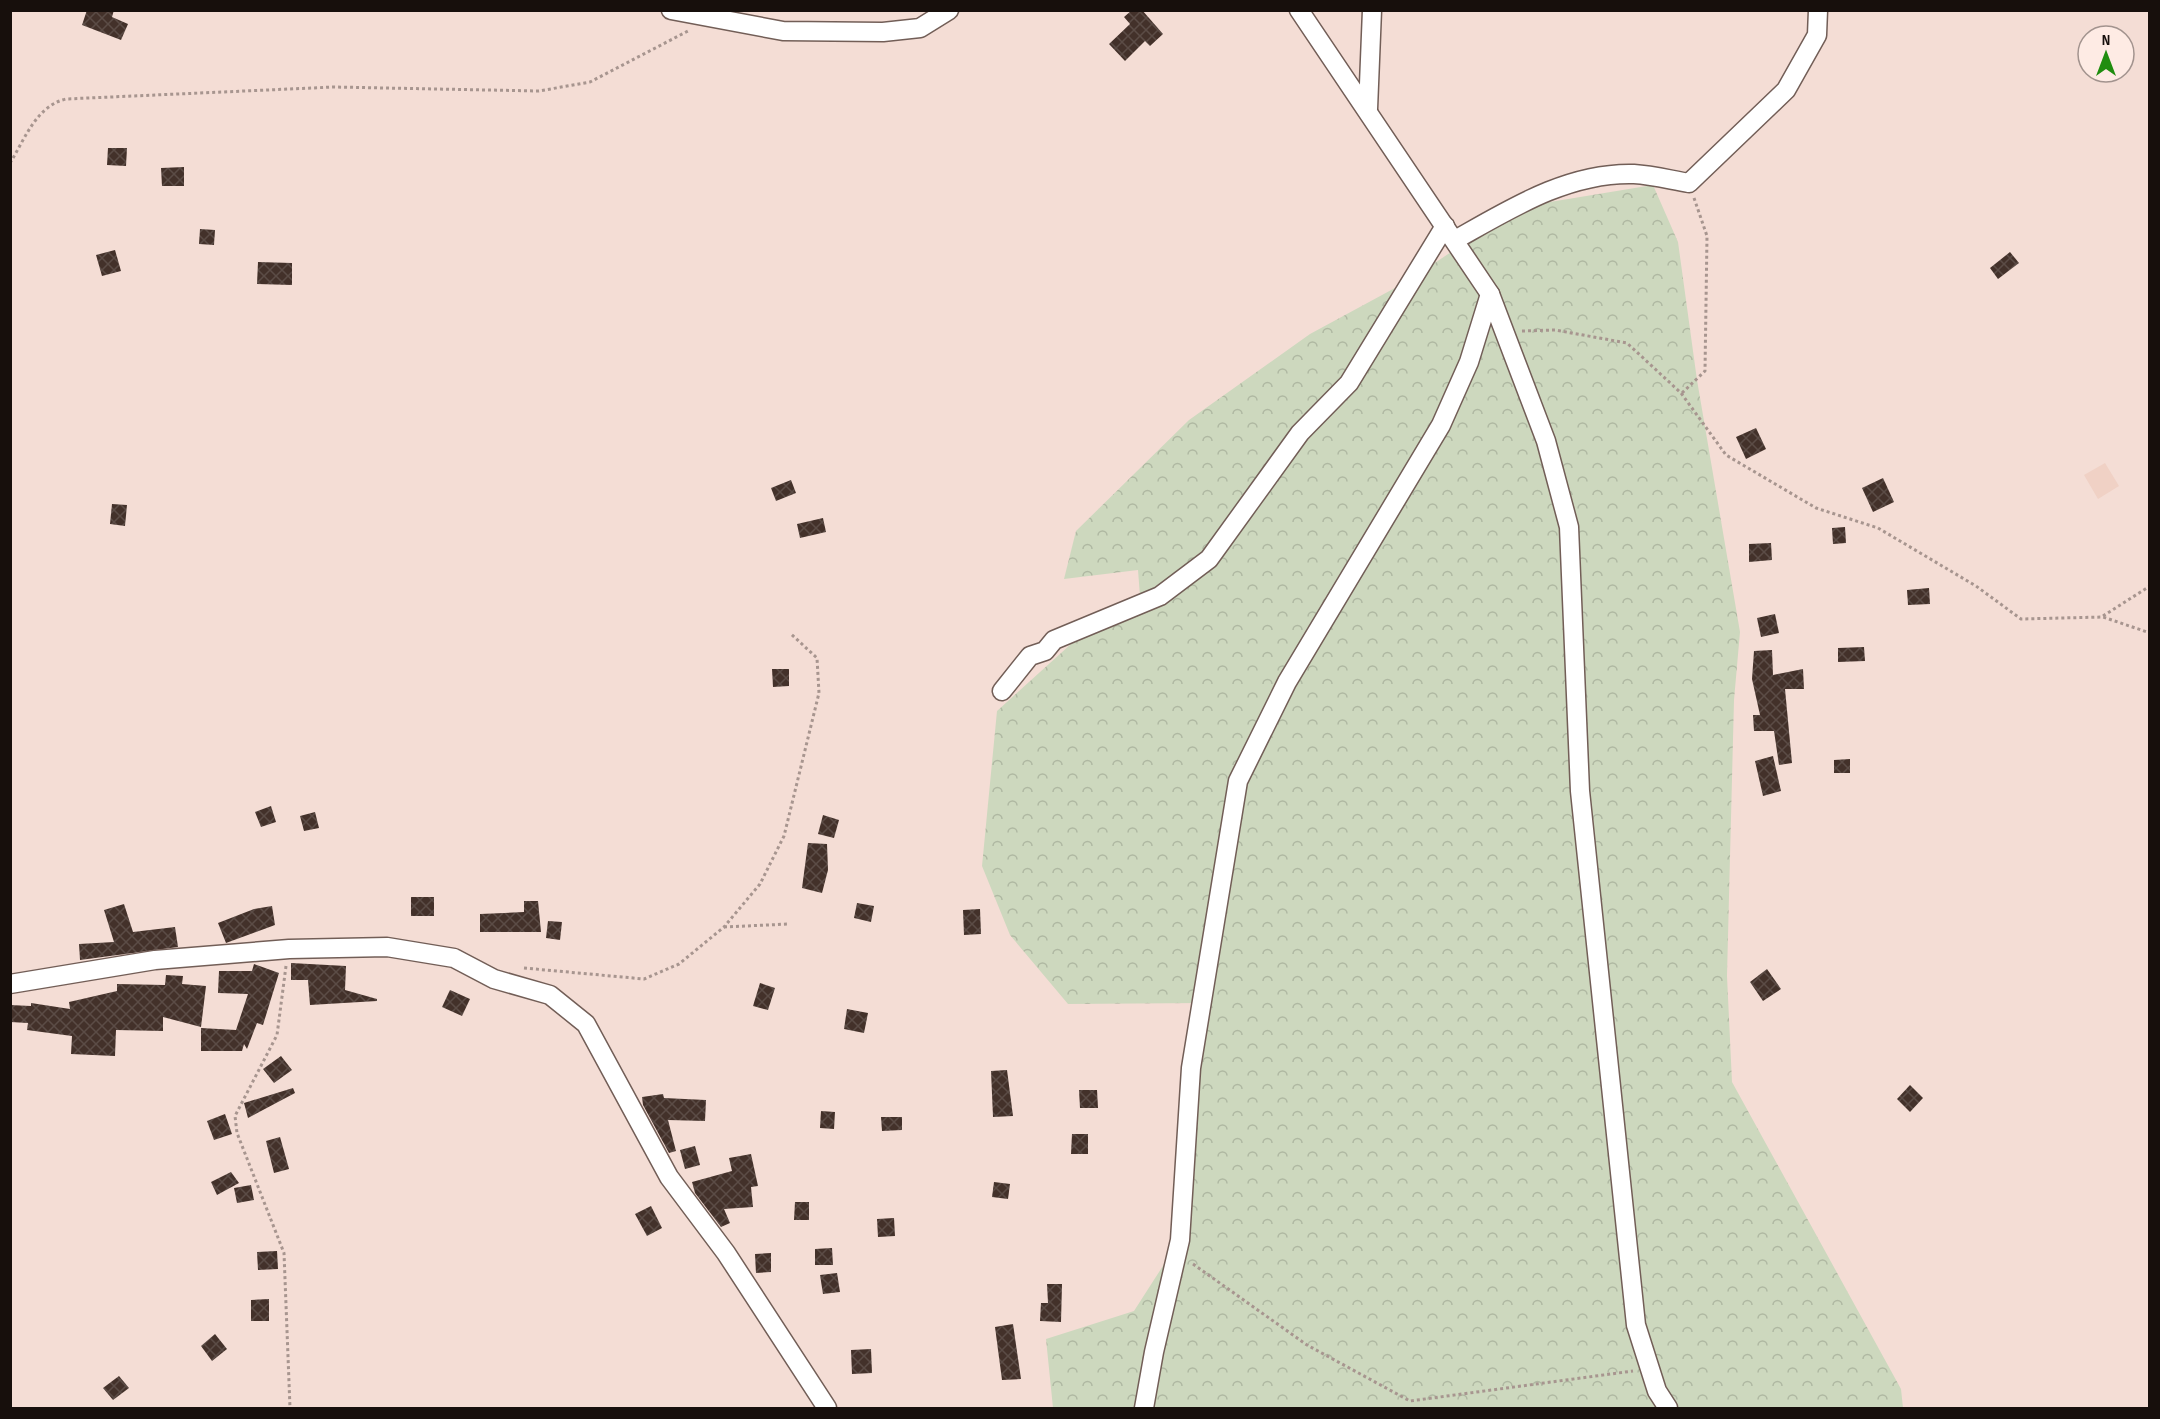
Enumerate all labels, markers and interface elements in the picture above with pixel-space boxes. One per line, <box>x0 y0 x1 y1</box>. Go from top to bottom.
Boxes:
north arrow <box>2076 24 2136 84</box>
text: N <box>2102 31 2110 50</box>

